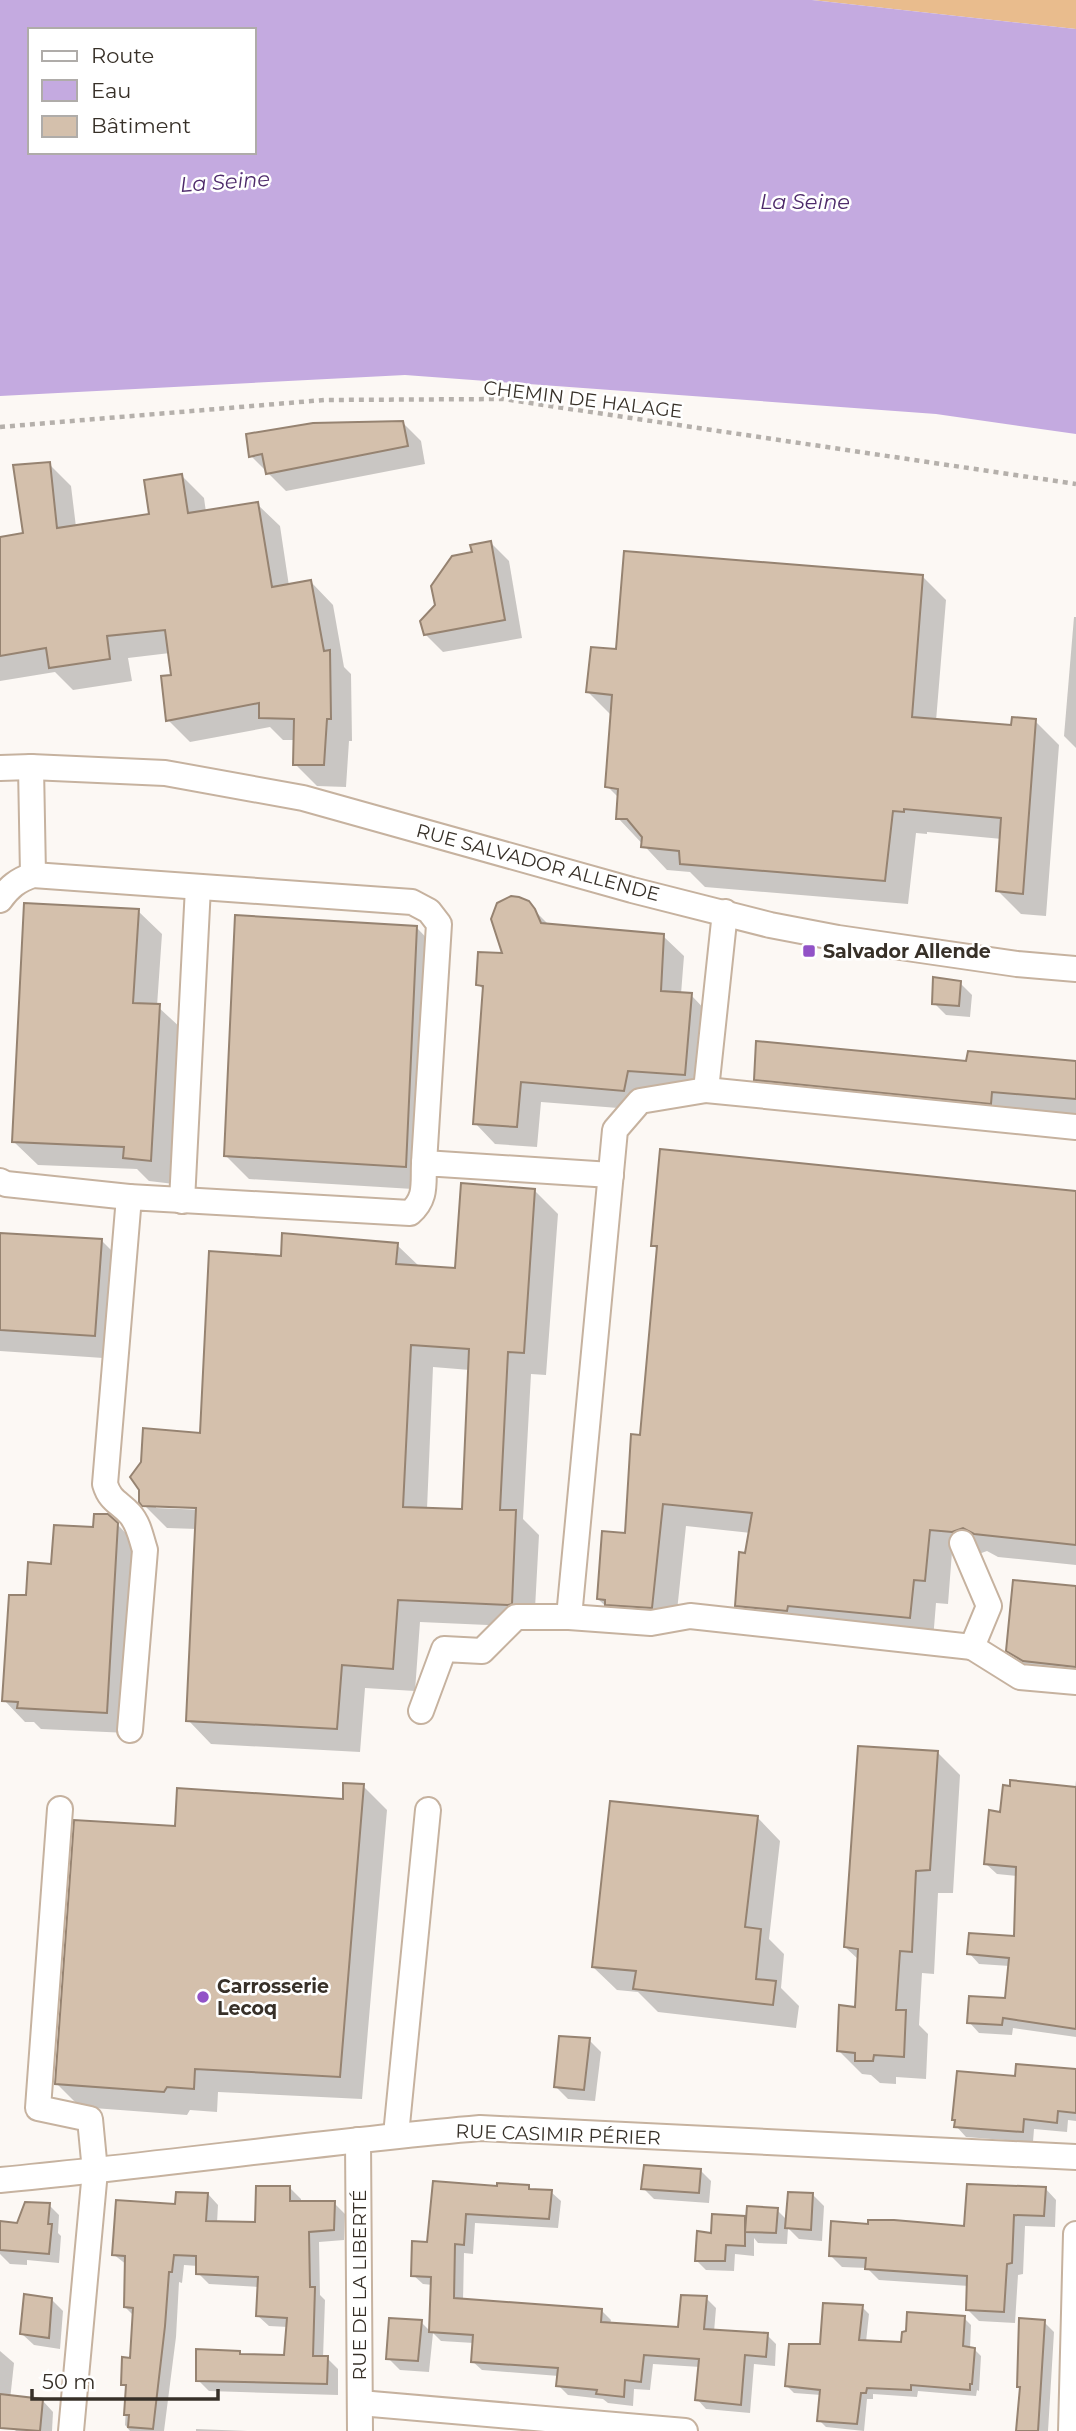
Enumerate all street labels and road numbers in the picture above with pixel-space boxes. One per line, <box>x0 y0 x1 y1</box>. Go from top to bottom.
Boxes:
street label: CHEMIN DE HALAGE <box>482 376 684 423</box>
street label: RUE SALVADOR ALLENDE <box>414 819 662 906</box>
street label: RUE CASIMIR PÉRIER <box>455 2119 661 2150</box>
street label: RUE DE LA LIBERTÉ <box>348 2190 371 2380</box>

